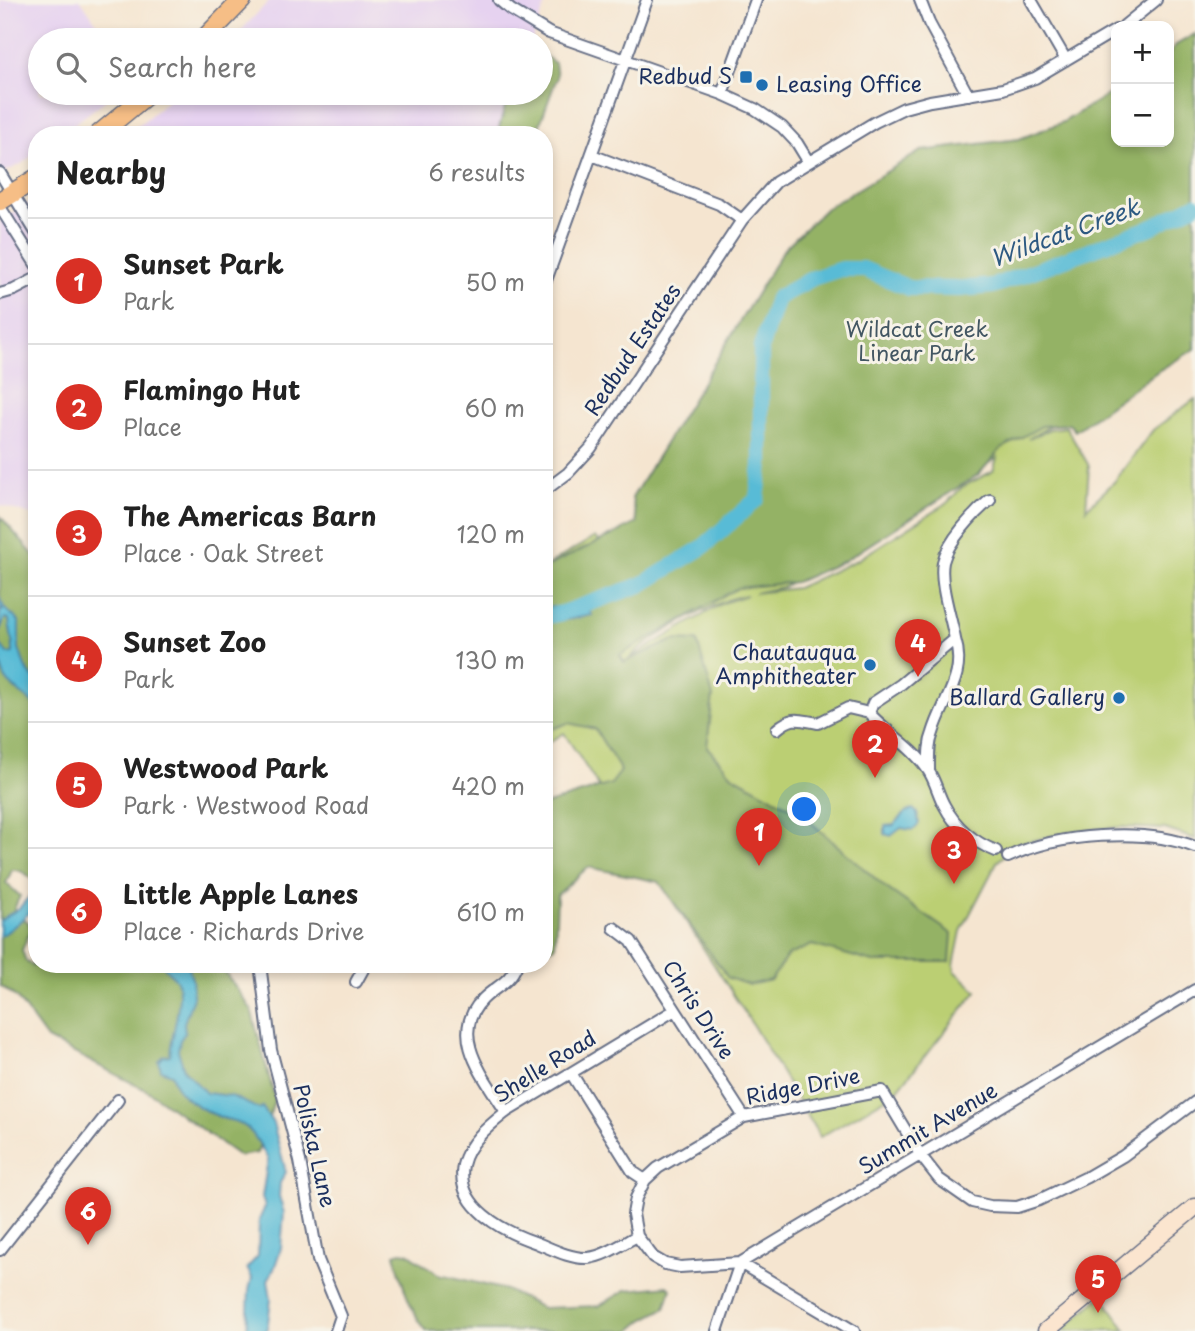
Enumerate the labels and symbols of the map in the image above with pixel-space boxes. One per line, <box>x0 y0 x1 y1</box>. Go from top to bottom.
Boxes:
place label: Redbud S <box>639 59 732 91</box>
place label: Leasing Office <box>776 67 922 99</box>
marker: Redbud S <box>738 69 754 85</box>
marker: Leasing Office <box>754 77 770 93</box>
water label: Wildcat Creek <box>985 188 1145 275</box>
street label: Redbud Estates <box>575 276 687 421</box>
park label: Wildcat Creek Linear Park <box>846 312 989 368</box>
pin: 4 <box>895 619 941 677</box>
place label: Chautauqua Amphitheater <box>716 635 856 691</box>
marker: Chautauqua Amphitheater <box>862 657 878 673</box>
place label: Ballard Gallery <box>949 680 1105 712</box>
marker: Ballard Gallery <box>1111 690 1127 706</box>
pin: 2 <box>852 720 898 778</box>
your location <box>787 792 821 826</box>
pin: 1 <box>736 808 782 866</box>
pin: 3 <box>931 826 977 884</box>
street label: Chris Drive <box>656 953 744 1065</box>
street label: Shelle Road <box>486 1021 602 1110</box>
street label: Ridge Drive <box>743 1058 862 1112</box>
street label: Summit Avenue <box>851 1073 1003 1182</box>
street label: Poliska Lane <box>286 1081 346 1210</box>
pin: 6 <box>65 1187 111 1245</box>
pin: 5 <box>1075 1255 1121 1313</box>

